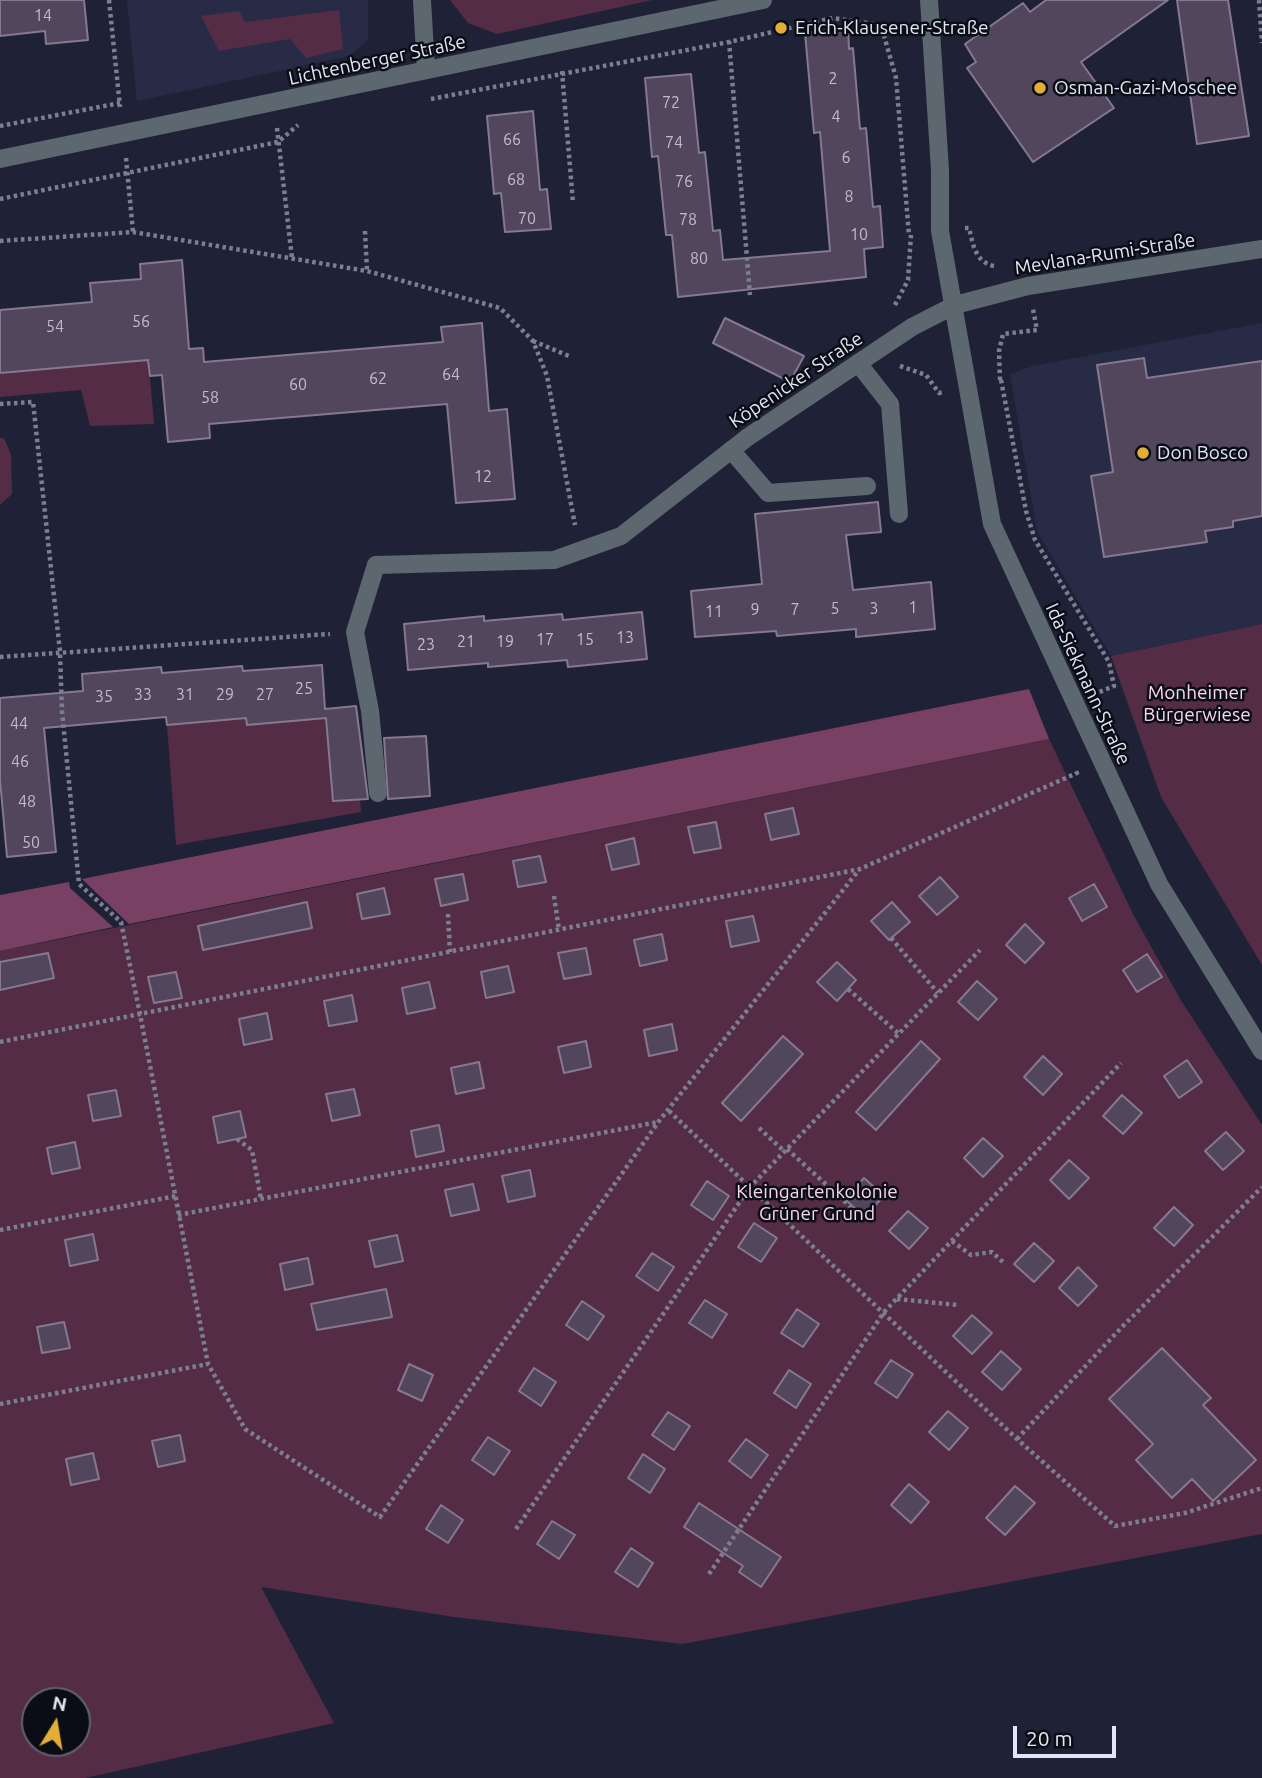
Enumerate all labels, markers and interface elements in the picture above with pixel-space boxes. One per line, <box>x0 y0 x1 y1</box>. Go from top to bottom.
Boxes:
house number: 14 <box>34 6 52 26</box>
place label: Erich-Klausener-Straße <box>795 17 989 39</box>
marker: Erich-Klausener-Straße <box>773 20 789 36</box>
street label: Lichtenberger Straße <box>286 30 468 90</box>
house number: 2 <box>828 69 838 89</box>
place label: Osman-Gazi-Moschee <box>1054 77 1237 99</box>
marker: Osman-Gazi-Moschee <box>1032 80 1048 96</box>
house number: 72 <box>662 93 680 113</box>
house number: 4 <box>831 107 841 127</box>
house number: 66 <box>503 130 521 150</box>
house number: 74 <box>665 133 683 153</box>
house number: 6 <box>841 148 851 168</box>
house number: 68 <box>507 170 525 190</box>
house number: 76 <box>675 172 693 192</box>
house number: 8 <box>844 187 854 207</box>
house number: 70 <box>518 209 536 229</box>
house number: 78 <box>679 210 697 230</box>
house number: 10 <box>850 225 868 245</box>
street label: Mevlana-Rumi-Straße <box>1013 228 1197 280</box>
house number: 80 <box>690 249 708 269</box>
house number: 56 <box>132 312 150 332</box>
house number: 54 <box>46 317 64 337</box>
street label: Köpenicker Straße <box>725 327 867 433</box>
house number: 64 <box>442 365 460 385</box>
house number: 62 <box>369 369 387 389</box>
house number: 60 <box>289 375 307 395</box>
house number: 58 <box>201 388 219 408</box>
place label: Don Bosco <box>1157 442 1248 464</box>
marker: Don Bosco <box>1135 445 1151 461</box>
house number: 12 <box>474 467 492 487</box>
house number: 1 <box>908 598 918 618</box>
house number: 5 <box>830 599 840 619</box>
house number: 3 <box>869 599 879 619</box>
house number: 9 <box>750 600 760 620</box>
house number: 7 <box>790 600 800 620</box>
street label: Ida-Siekmann-Straße <box>1041 600 1135 768</box>
house number: 11 <box>705 602 723 622</box>
house number: 13 <box>616 628 634 648</box>
house number: 17 <box>536 630 554 650</box>
house number: 15 <box>576 630 594 650</box>
house number: 21 <box>457 632 475 652</box>
house number: 19 <box>496 632 514 652</box>
house number: 23 <box>417 635 435 655</box>
house number: 25 <box>295 679 313 699</box>
park label: Monheimer Bürgerwiese <box>1143 682 1251 726</box>
house number: 33 <box>134 685 152 705</box>
house number: 31 <box>176 685 194 705</box>
house number: 29 <box>216 685 234 705</box>
house number: 27 <box>256 685 274 705</box>
house number: 35 <box>95 687 113 707</box>
house number: 44 <box>10 714 28 734</box>
house number: 46 <box>11 752 29 772</box>
house number: 48 <box>18 792 36 812</box>
house number: 50 <box>22 833 40 853</box>
park label: Kleingartenkolonie Grüner Grund <box>736 1181 898 1225</box>
north arrow <box>21 1687 91 1757</box>
text: N <box>51 1691 69 1716</box>
scale bar <box>1017 1712 1120 1756</box>
text: 20 m <box>1026 1726 1073 1750</box>

